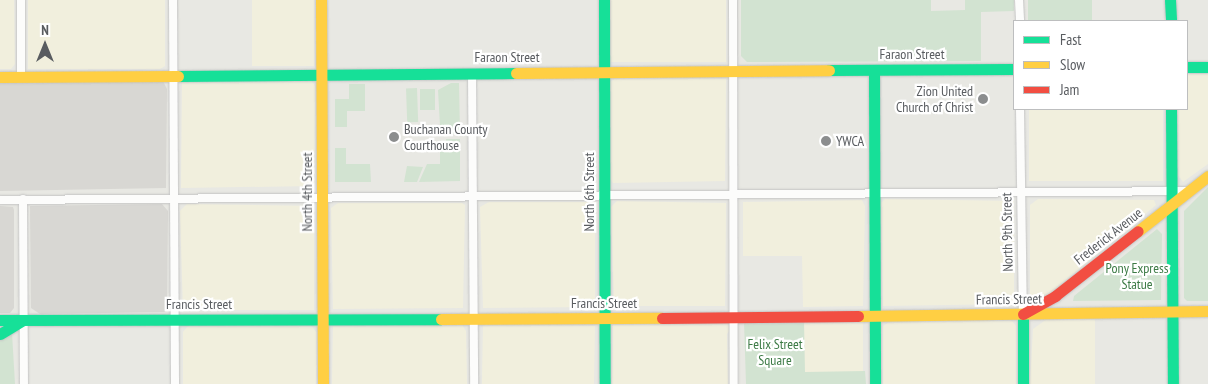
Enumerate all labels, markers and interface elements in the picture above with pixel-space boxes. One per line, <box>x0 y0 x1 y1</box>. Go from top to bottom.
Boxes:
north arrow <box>20 20 70 70</box>
legend <box>1013 20 1188 110</box>
text: N <box>41 21 49 39</box>
text: Fast <box>1060 30 1081 49</box>
street label: Faraon Street <box>880 46 944 62</box>
street label: Faraon Street <box>475 49 539 65</box>
text: Slow <box>1060 55 1085 74</box>
text: Jam <box>1060 80 1079 99</box>
place label: Zion United Church of Christ <box>896 83 973 115</box>
marker: Zion United Church of Christ <box>977 93 989 105</box>
place label: Buchanan County Courthouse <box>404 121 488 154</box>
marker: Buchanan County Courthouse <box>388 131 400 143</box>
place label: YWCA <box>836 133 864 149</box>
marker: YWCA <box>820 135 832 147</box>
street label: North 4th Street <box>299 153 315 231</box>
street label: North 6th Street <box>581 153 597 231</box>
street label: North 9th Street <box>998 192 1016 272</box>
street label: Frederick Avenue <box>1070 204 1146 268</box>
park label: Pony Express Statue <box>1105 260 1169 292</box>
street label: Francis Street <box>976 290 1042 308</box>
street label: Francis Street <box>571 295 637 311</box>
street label: Francis Street <box>166 296 232 312</box>
park label: Felix Street Square <box>747 336 803 368</box>

